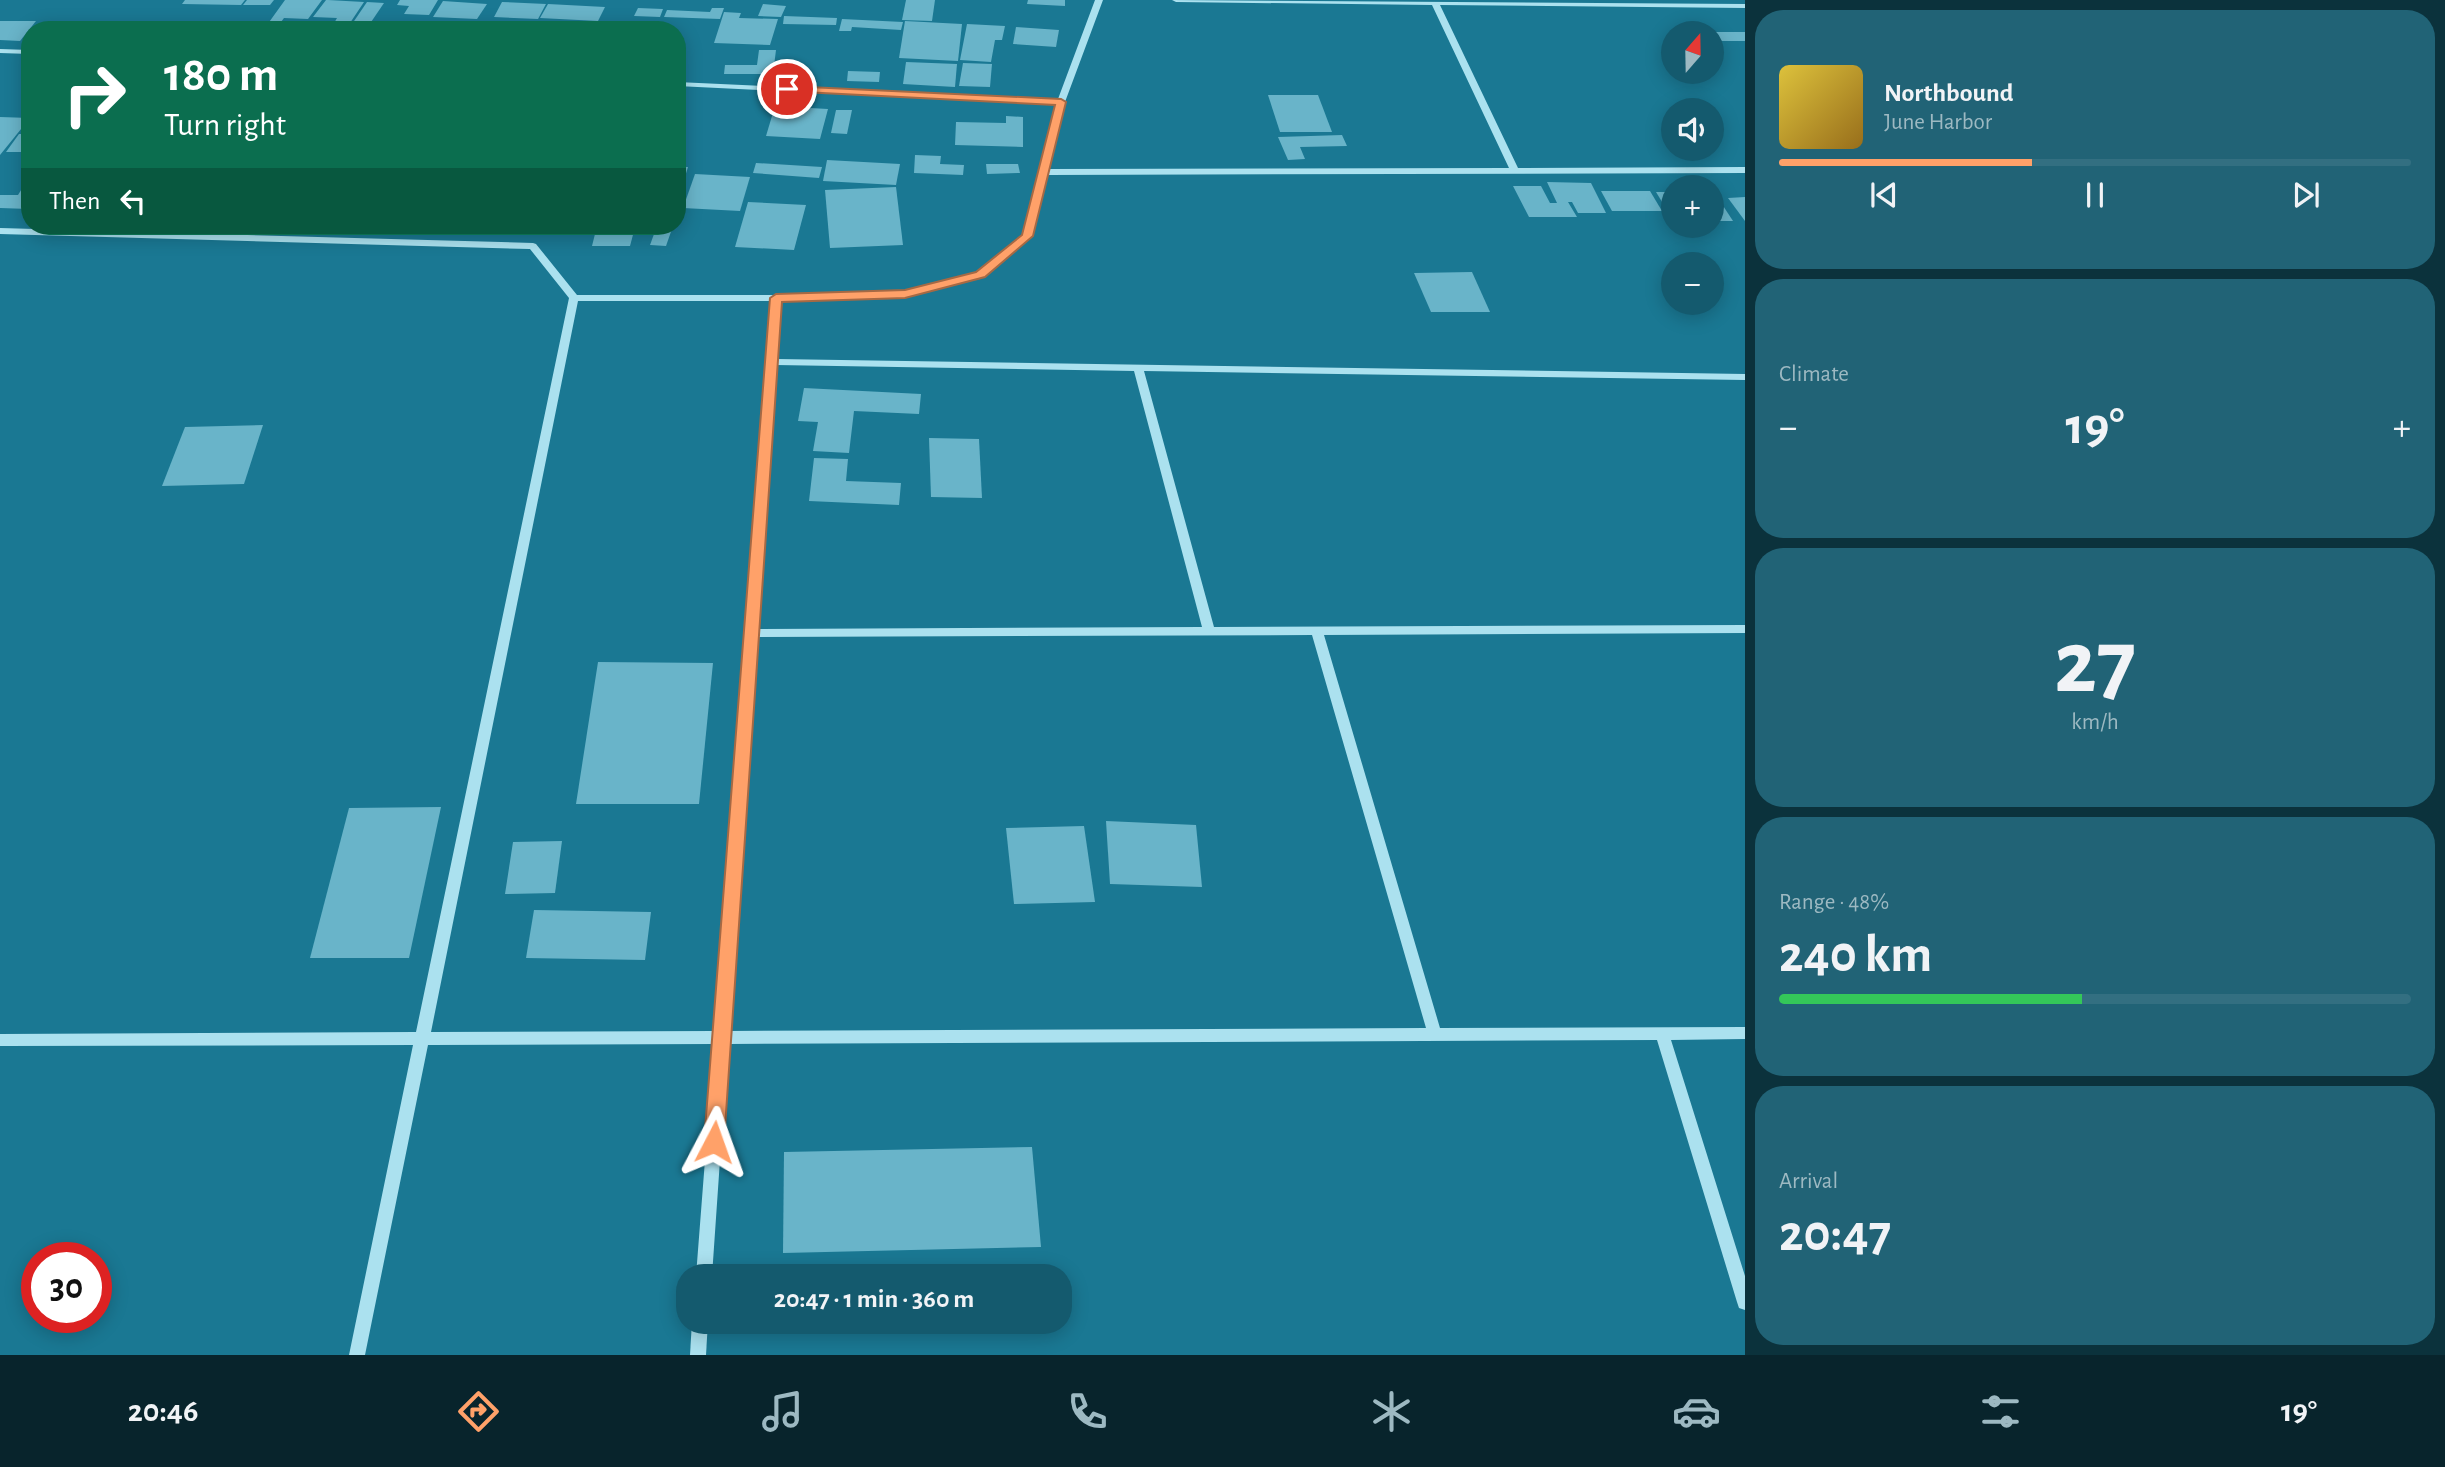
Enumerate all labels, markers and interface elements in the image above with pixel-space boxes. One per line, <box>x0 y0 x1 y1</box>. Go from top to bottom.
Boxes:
north arrow <box>1661 21 1724 84</box>
map controls <box>1661 21 1724 315</box>
icon: right <box>49 49 140 140</box>
text: 180 m <box>164 51 278 100</box>
pin <box>757 59 817 119</box>
icon: arrive <box>768 70 806 108</box>
text: Northbound <box>1884 80 2013 106</box>
button: sound <box>1661 98 1724 161</box>
text: Turn right <box>164 109 286 141</box>
text: June Harbor <box>1884 111 1992 134</box>
button: + <box>1661 175 1724 238</box>
icon: previous <box>1865 176 1903 214</box>
icon: pause <box>2076 176 2114 214</box>
icon: next <box>2287 176 2325 214</box>
icon: left <box>114 182 152 220</box>
text: Then <box>49 188 100 214</box>
button: − <box>1661 252 1724 315</box>
text: Climate <box>1779 363 1849 386</box>
text: 19° <box>2065 401 2125 453</box>
text: − <box>1779 409 1797 447</box>
text: + <box>2393 409 2411 447</box>
text: 27 <box>2054 618 2136 709</box>
text: km/h <box>2071 711 2119 734</box>
text: Range · 48% <box>1779 891 1889 914</box>
text: 240 km <box>1779 929 1932 981</box>
position arrow <box>677 1105 751 1179</box>
text: Arrival <box>1779 1170 1838 1193</box>
text: 20:47 <box>1779 1208 1891 1260</box>
speed limit sign: 30 <box>21 1242 112 1333</box>
text: 20:47 · 1 min · 360 m <box>774 1286 974 1312</box>
icon: directions <box>454 1387 503 1436</box>
icon: music <box>758 1387 807 1436</box>
icon: phone <box>1063 1387 1112 1436</box>
icon: climate <box>1367 1387 1416 1436</box>
icon: car <box>1672 1387 1721 1436</box>
icon: filters <box>1976 1387 2025 1436</box>
text: 20:46 <box>128 1395 198 1427</box>
text: 19° <box>2281 1395 2317 1427</box>

